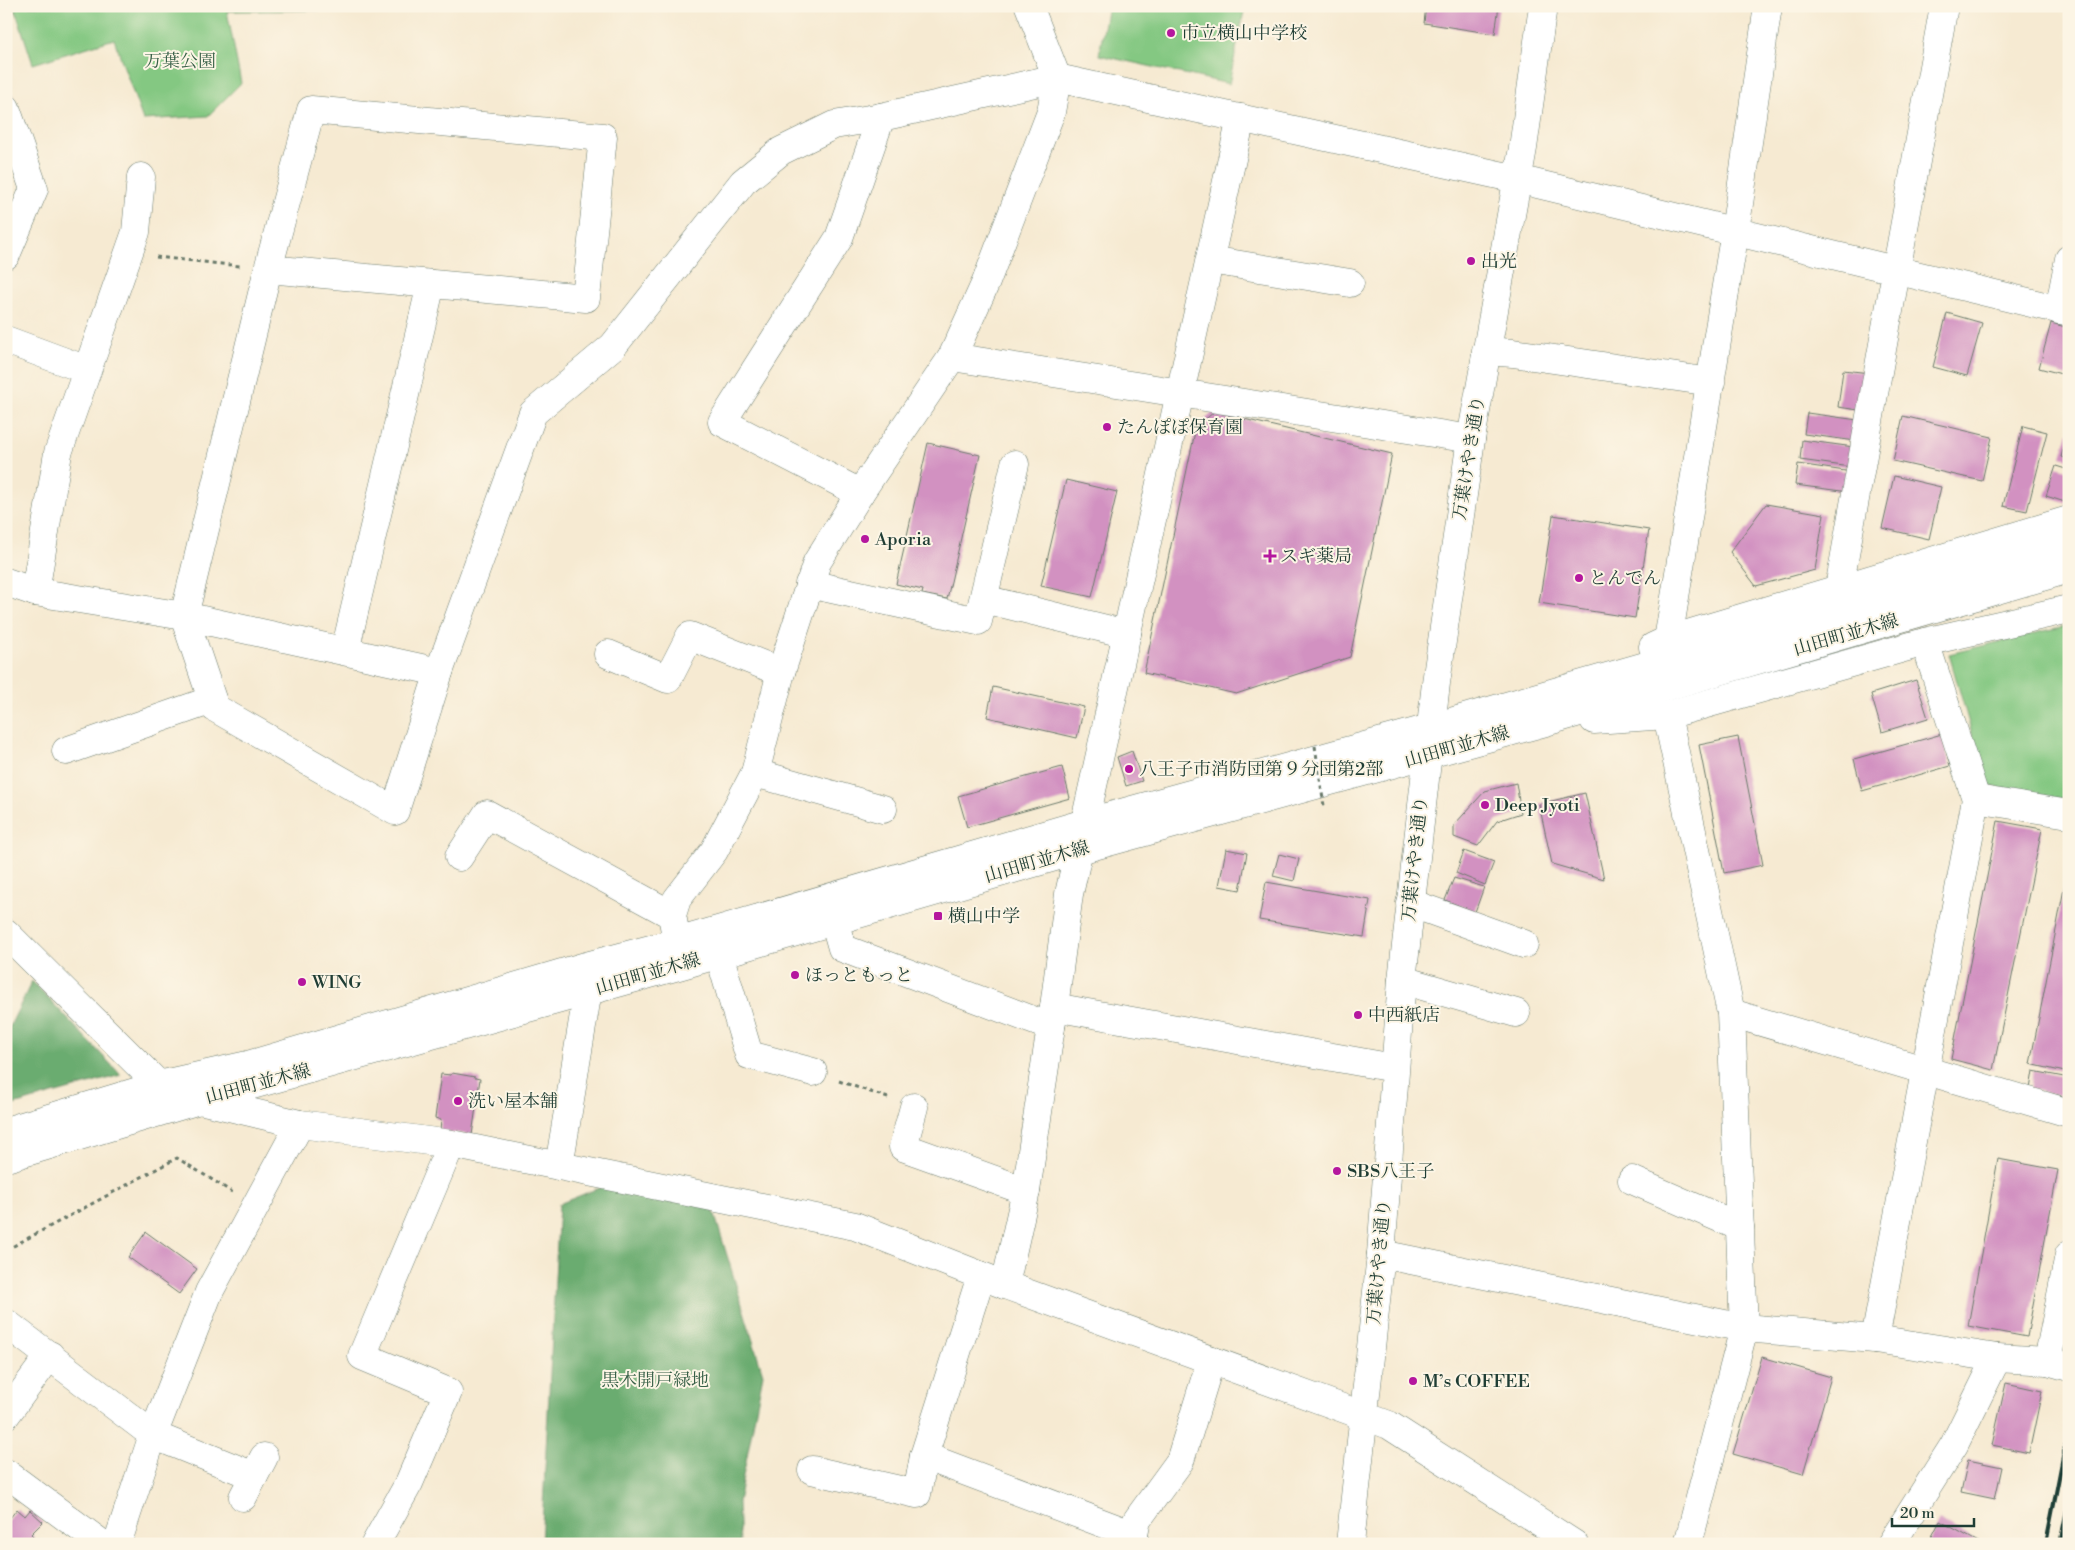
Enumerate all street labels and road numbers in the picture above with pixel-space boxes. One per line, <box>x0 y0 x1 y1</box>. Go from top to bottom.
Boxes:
street label: 万葉けやき通り <box>1448 394 1490 522</box>
street label: 山田町並木線 <box>1791 609 1901 661</box>
street label: 山田町並木線 <box>1402 721 1512 773</box>
street label: 万葉けやき通り <box>1397 795 1433 923</box>
street label: 山田町並木線 <box>982 836 1092 888</box>
street label: 山田町並木線 <box>593 948 703 1000</box>
street label: 山田町並木線 <box>203 1059 313 1109</box>
street label: 万葉けやき通り <box>1362 1198 1396 1326</box>

